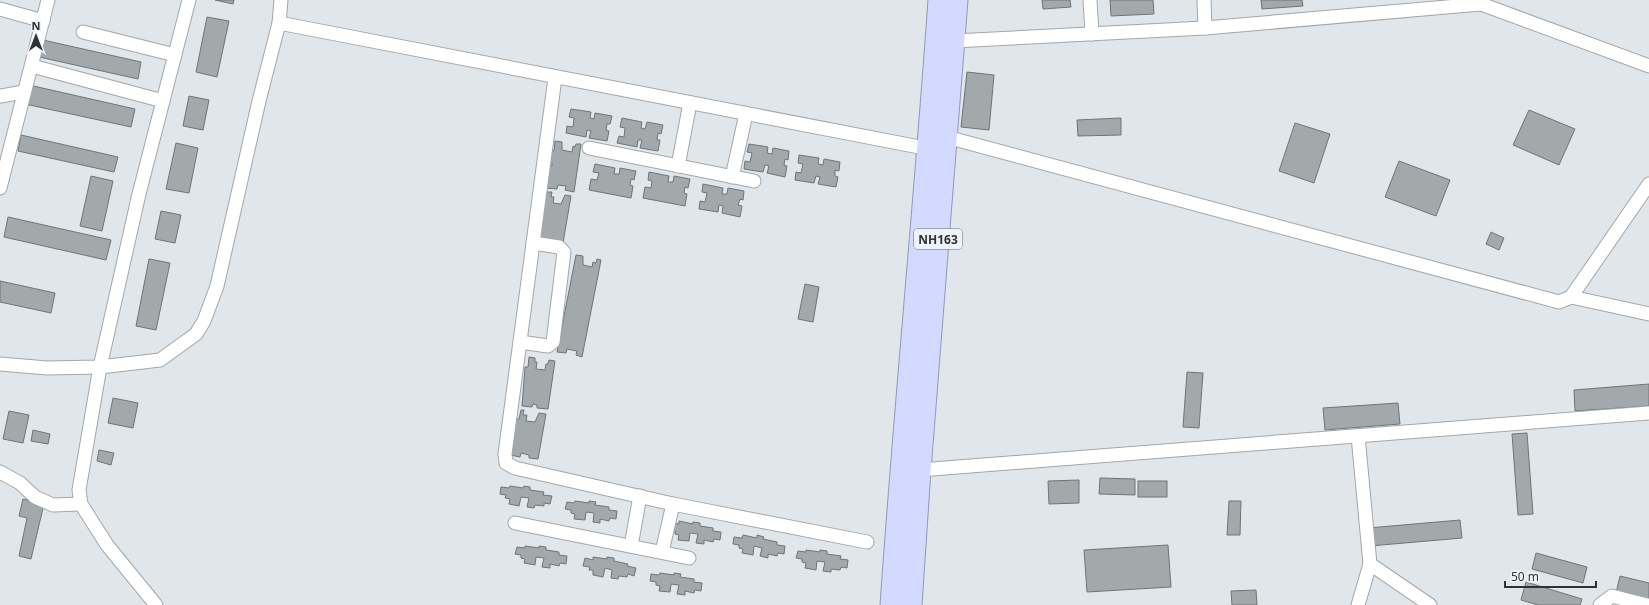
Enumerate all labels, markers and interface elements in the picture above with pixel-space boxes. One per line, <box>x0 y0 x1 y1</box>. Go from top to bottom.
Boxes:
north arrow <box>16 16 56 56</box>
text: N <box>32 18 40 33</box>
road number: NH163 <box>914 229 962 249</box>
scale bar <box>1505 563 1596 589</box>
text: 50 m <box>1511 568 1539 585</box>

